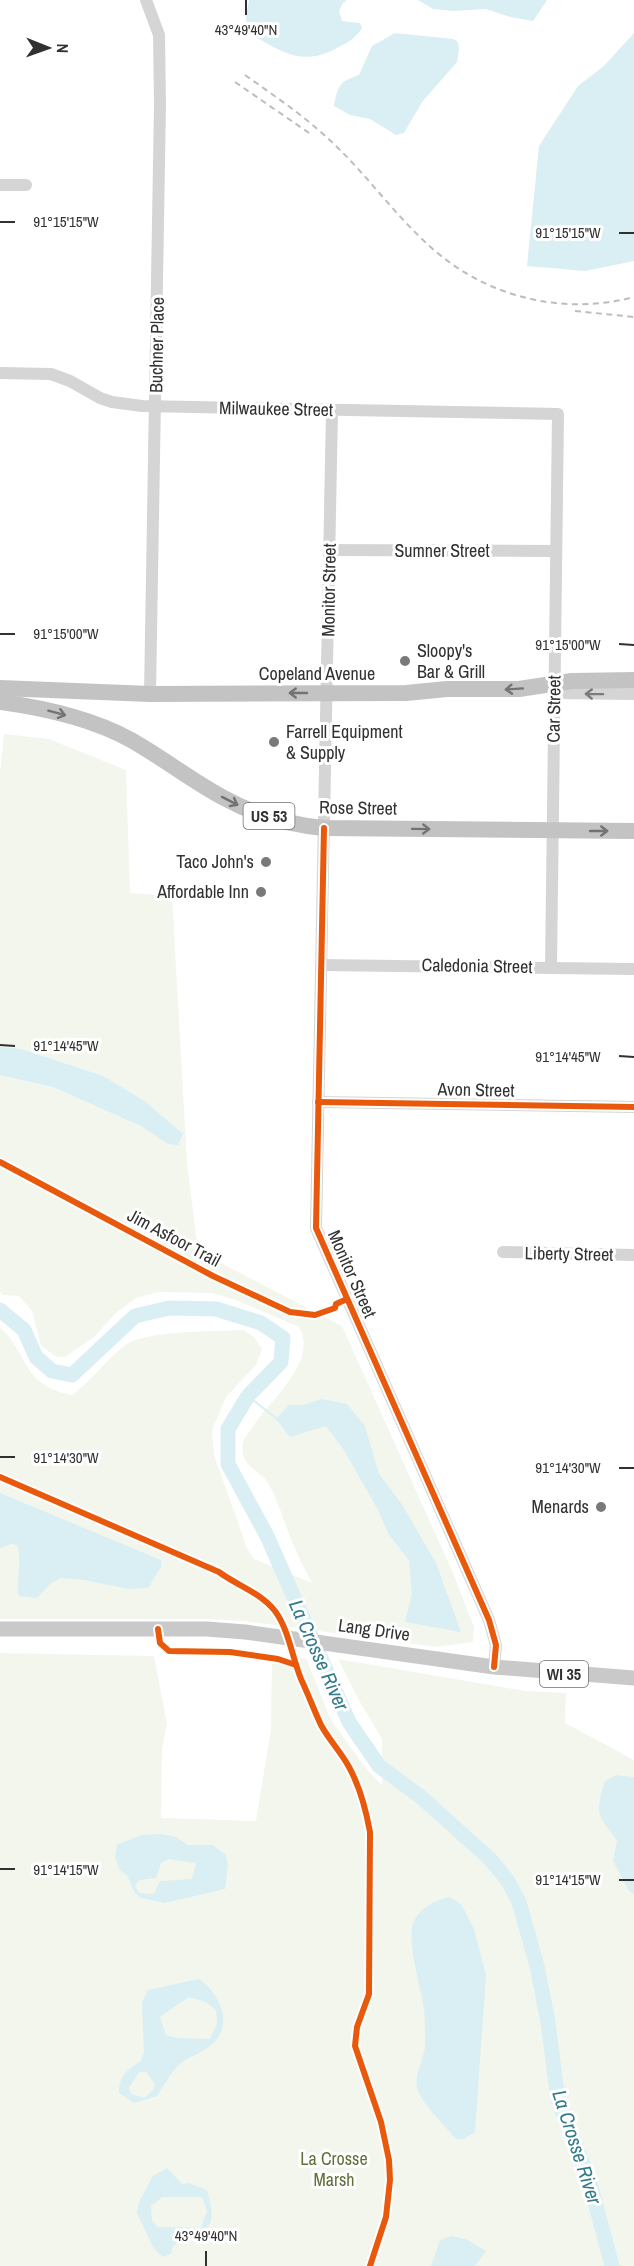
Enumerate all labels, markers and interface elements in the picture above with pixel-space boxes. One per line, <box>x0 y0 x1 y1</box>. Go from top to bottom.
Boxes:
north arrow <box>18 18 78 78</box>
text: 43°49'40"N <box>215 19 277 40</box>
text: N <box>52 43 74 53</box>
text: 91°15'15"W <box>33 211 99 232</box>
text: 91°15'15"W <box>535 222 601 243</box>
street label: Buchner Place <box>143 297 170 393</box>
street label: Milwaukee Street <box>219 395 333 422</box>
street label: Sumner Street <box>394 538 490 563</box>
street label: Monitor Street <box>315 543 342 637</box>
text: 91°15'00"W <box>33 623 99 644</box>
text: 91°15'00"W <box>535 634 601 655</box>
place label: Sloopy's Bar & Grill <box>417 638 485 684</box>
marker: Sloopy's Bar & Grill <box>398 654 412 668</box>
street label: Copeland Avenue <box>259 661 375 686</box>
street label: Car Street <box>540 675 567 743</box>
one-way arrow <box>505 683 525 694</box>
one-way arrow <box>289 687 309 699</box>
one-way arrow <box>584 688 604 699</box>
one-way arrow <box>48 707 67 719</box>
place label: Farrell Equipment & Supply <box>286 719 403 765</box>
marker: Farrell Equipment & Supply <box>267 735 281 749</box>
street label: Rose Street <box>319 794 397 821</box>
one-way arrow <box>221 795 238 807</box>
road number: US 53 <box>244 803 294 829</box>
one-way arrow <box>410 823 430 835</box>
one-way arrow <box>588 825 608 837</box>
place label: Taco John's <box>176 849 254 874</box>
marker: Taco John's <box>259 855 273 869</box>
place label: Affordable Inn <box>156 879 249 904</box>
marker: Affordable Inn <box>254 885 268 899</box>
street label: Caledonia Street <box>421 952 533 979</box>
text: 91°14'45"W <box>33 1035 99 1056</box>
text: 91°14'45"W <box>535 1046 601 1067</box>
street label: Avon Street <box>436 1076 515 1103</box>
street label: Jim Asfoor Trail <box>123 1202 225 1273</box>
street label: Monitor Street <box>322 1226 383 1322</box>
street label: Liberty Street <box>524 1240 614 1267</box>
text: 91°14'30"W <box>33 1447 99 1468</box>
text: 91°14'30"W <box>535 1457 601 1478</box>
place label: Menards <box>532 1494 589 1519</box>
marker: Menards <box>594 1500 608 1514</box>
water label: La Crosse River <box>283 1595 356 1715</box>
street label: Lang Drive <box>337 1612 412 1647</box>
road number: WI 35 <box>540 1661 588 1687</box>
text: 91°14'15"W <box>33 1859 99 1880</box>
text: 91°14'15"W <box>535 1869 601 1890</box>
water label: La Crosse River <box>546 2086 609 2208</box>
park label: La Crosse Marsh <box>300 2146 368 2192</box>
text: 43°49'40"N <box>175 2225 237 2246</box>

